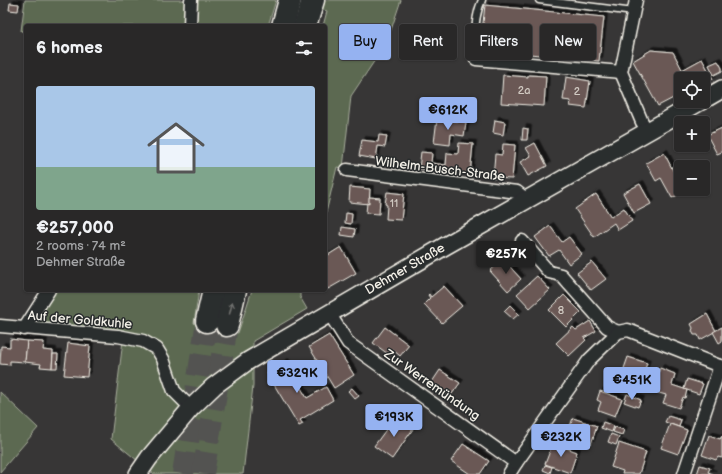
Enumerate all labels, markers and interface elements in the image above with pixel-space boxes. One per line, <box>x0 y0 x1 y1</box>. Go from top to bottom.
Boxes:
chip: Buy <box>339 24 391 60</box>
chip: Rent <box>399 24 457 60</box>
chip: Filters <box>465 24 532 60</box>
chip: New <box>540 24 596 60</box>
icon: filters <box>293 37 315 59</box>
text: 6 homes <box>36 38 103 58</box>
map controls <box>674 72 710 196</box>
button: locate <box>674 72 710 108</box>
house number: 2a <box>518 84 530 97</box>
house number: 2 <box>574 85 581 98</box>
pin: €612K <box>420 97 476 131</box>
text: €612K <box>428 102 468 118</box>
icon: home <box>140 112 212 184</box>
button: + <box>674 116 710 152</box>
street label: Wilhelm-Busch-Straße <box>374 153 506 185</box>
button: − <box>674 160 710 196</box>
house number: 11 <box>390 197 398 210</box>
text: €257,000 <box>36 218 114 238</box>
text: 2 rooms · 74 m² <box>36 238 126 254</box>
street label: Dehmer Straße <box>362 240 448 298</box>
pin: €257K <box>478 241 534 275</box>
text: €257K <box>485 246 527 262</box>
text: Dehmer Straße <box>36 254 125 270</box>
one-way arrow <box>228 301 235 314</box>
house number: 8 <box>558 304 564 317</box>
street label: Auf der Goldkuhle <box>27 307 133 333</box>
street label: Zur Werremündung <box>380 345 483 424</box>
pin: €329K <box>269 360 325 394</box>
text: €329K <box>276 365 318 381</box>
pin: €451K <box>604 367 660 401</box>
text: €451K <box>612 372 652 388</box>
pin: €193K <box>366 404 422 438</box>
text: €193K <box>374 409 414 425</box>
pin: €232K <box>533 424 589 458</box>
text: €232K <box>540 429 582 445</box>

